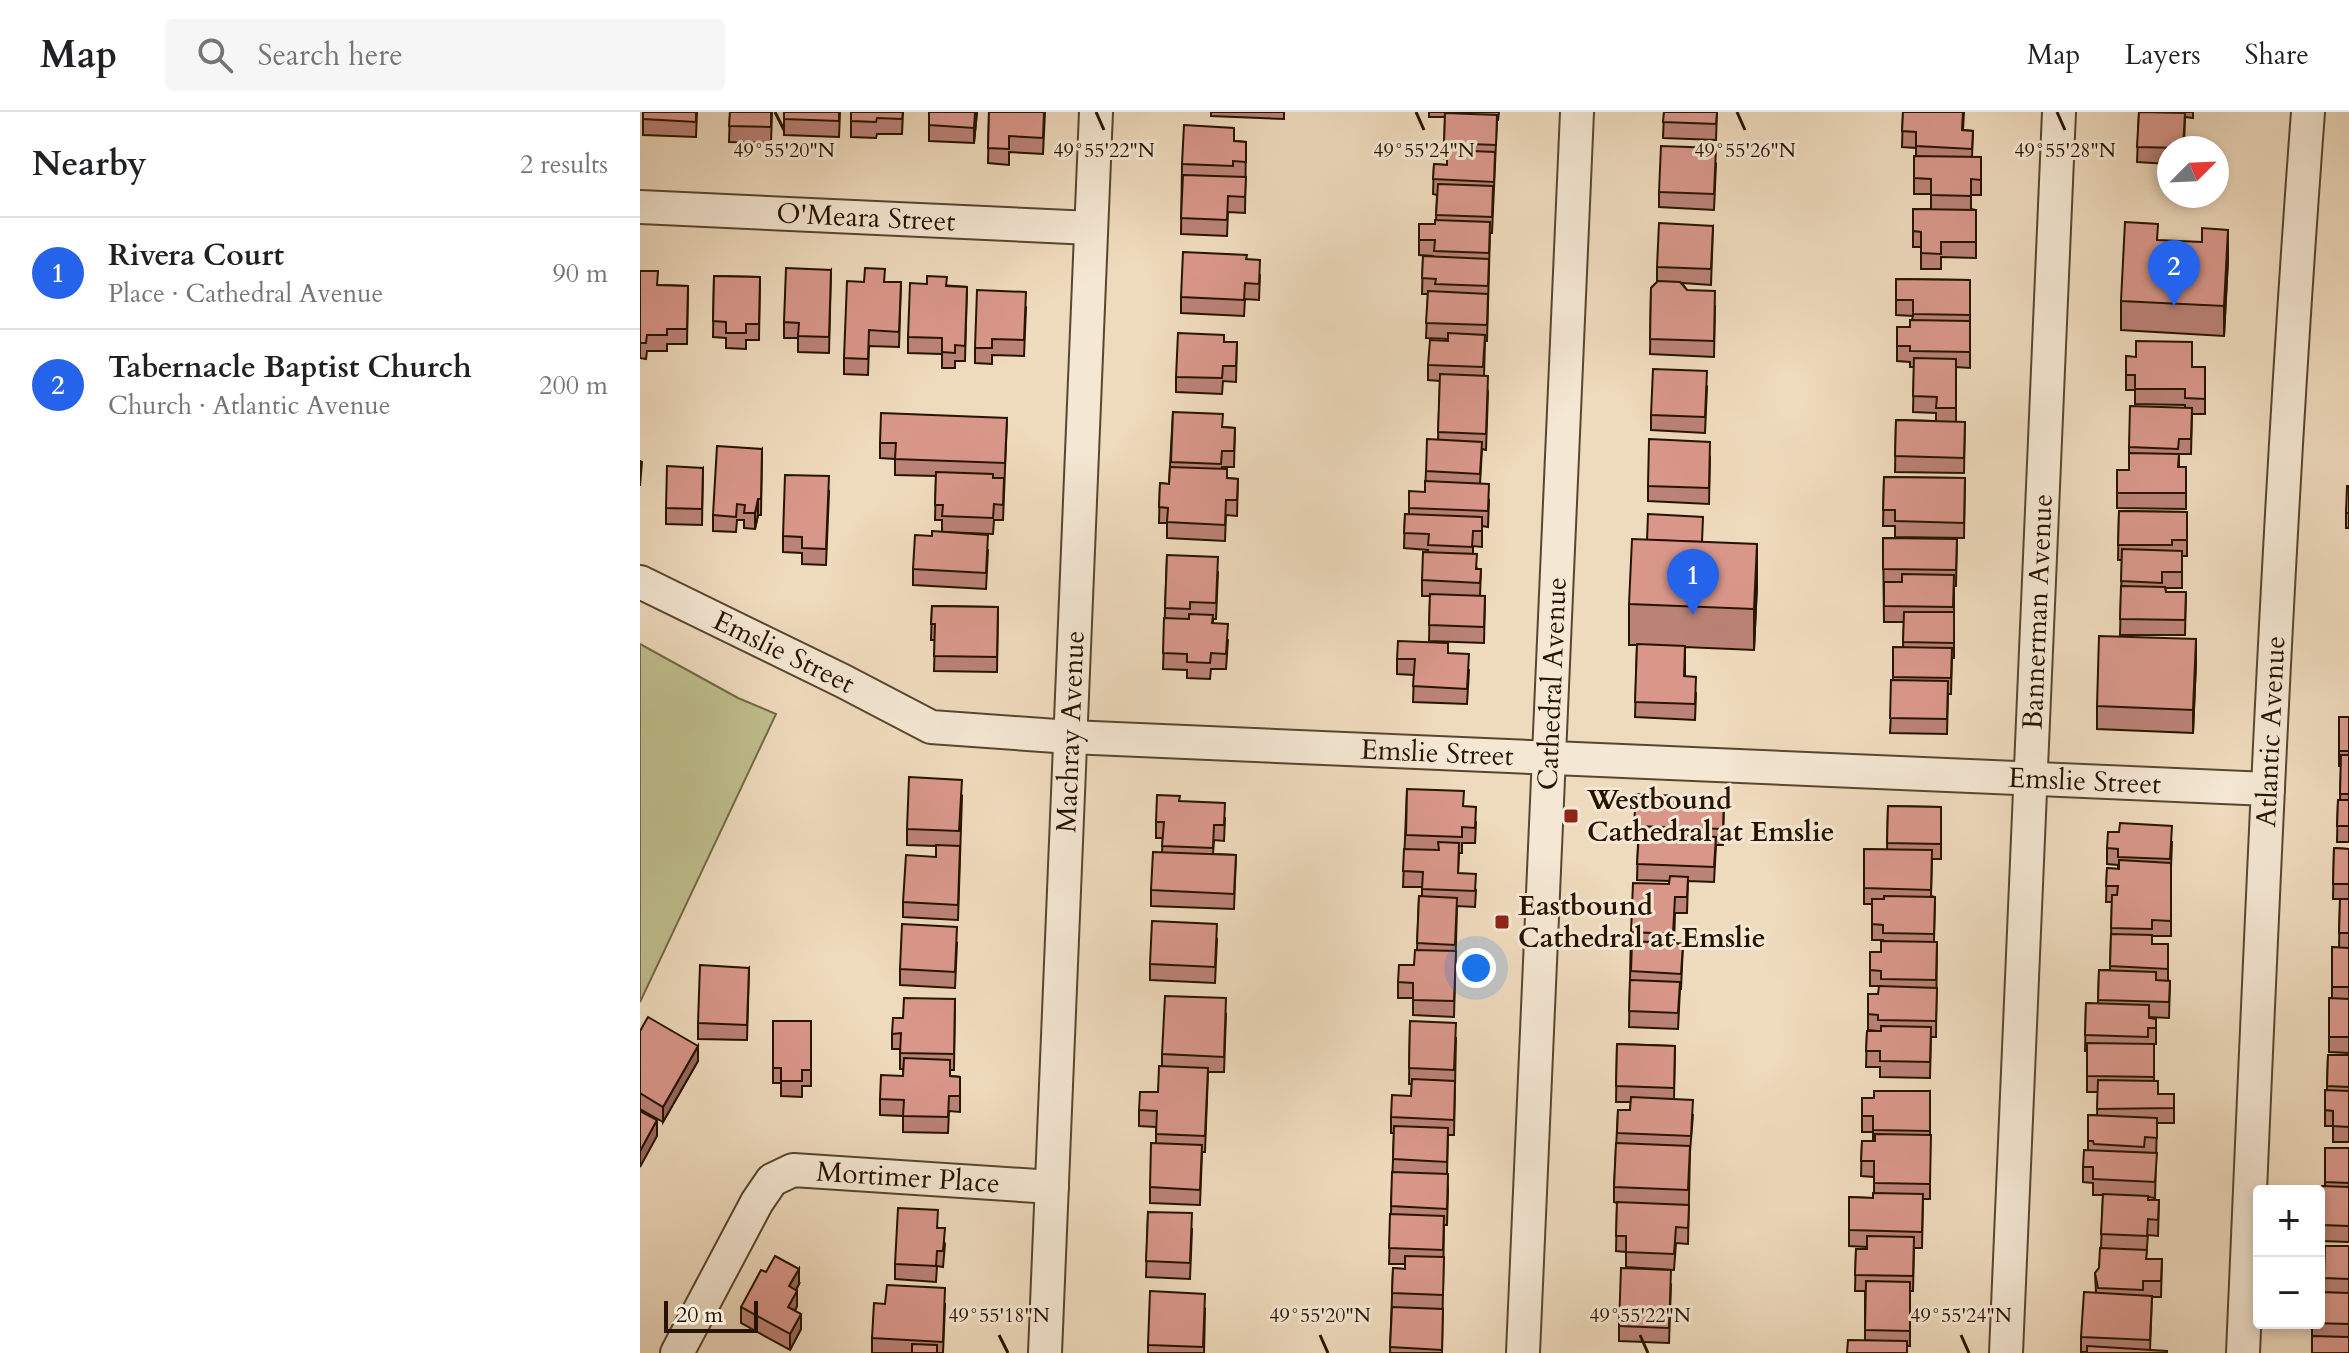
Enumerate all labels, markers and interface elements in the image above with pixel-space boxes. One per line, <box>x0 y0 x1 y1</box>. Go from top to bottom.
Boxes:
search box <box>165 19 725 91</box>
text: Map <box>40 29 117 81</box>
icon: search <box>193 33 237 77</box>
text: Search here <box>257 35 403 76</box>
text: Map <box>2027 36 2080 74</box>
text: Layers <box>2124 36 2201 74</box>
text: Share <box>2245 36 2309 74</box>
north arrow <box>2157 136 2229 208</box>
text: 49°55'20"N <box>733 137 835 164</box>
text: 49°55'22"N <box>1053 137 1155 164</box>
text: 49°55'24"N <box>1373 137 1475 164</box>
text: 49°55'26"N <box>1694 137 1796 164</box>
text: 49°55'28"N <box>2014 137 2116 164</box>
text: Nearby <box>32 141 147 187</box>
text: 2 results <box>520 147 608 182</box>
street label: O'Meara Street <box>775 194 956 241</box>
text: Rivera Court <box>108 235 284 276</box>
pin: 2 <box>2148 240 2200 306</box>
text: 1 <box>51 256 65 291</box>
text: 90 m <box>552 256 608 291</box>
text: Place · Cathedral Avenue <box>108 276 383 311</box>
text: Tabernacle Baptist Church <box>108 347 472 388</box>
text: 2 <box>51 368 65 403</box>
text: 200 m <box>539 368 608 403</box>
text: Church · Atlantic Avenue <box>108 388 391 423</box>
street label: Bannerman Avenue <box>2014 493 2062 730</box>
pin: 1 <box>1667 549 1719 615</box>
street label: Cathedral Avenue <box>1529 576 1576 791</box>
street label: Emslie Street <box>707 602 861 703</box>
street label: Machray Avenue <box>1047 630 1094 833</box>
street label: Atlantic Avenue <box>2247 635 2294 828</box>
street label: Emslie Street <box>1360 731 1515 775</box>
street label: Emslie Street <box>2007 759 2162 803</box>
place label: Westbound Cathedral at Emslie <box>1586 781 1835 851</box>
marker: Westbound Cathedral at Emslie <box>1562 807 1580 825</box>
place label: Eastbound Cathedral at Emslie <box>1518 887 1766 957</box>
marker: Eastbound Cathedral at Emslie <box>1493 913 1511 931</box>
your location <box>1456 948 1496 988</box>
street label: Mortimer Place <box>815 1153 1001 1203</box>
map controls <box>2253 1185 2325 1329</box>
button: + <box>2253 1185 2325 1257</box>
button: − <box>2253 1257 2325 1329</box>
scale bar <box>664 1297 758 1333</box>
text: 20 m <box>676 1300 723 1330</box>
text: 49°55'18"N <box>948 1302 1050 1329</box>
text: 49°55'20"N <box>1269 1302 1371 1329</box>
text: 49°55'22"N <box>1589 1302 1691 1329</box>
text: 49°55'24"N <box>1910 1302 2012 1329</box>

